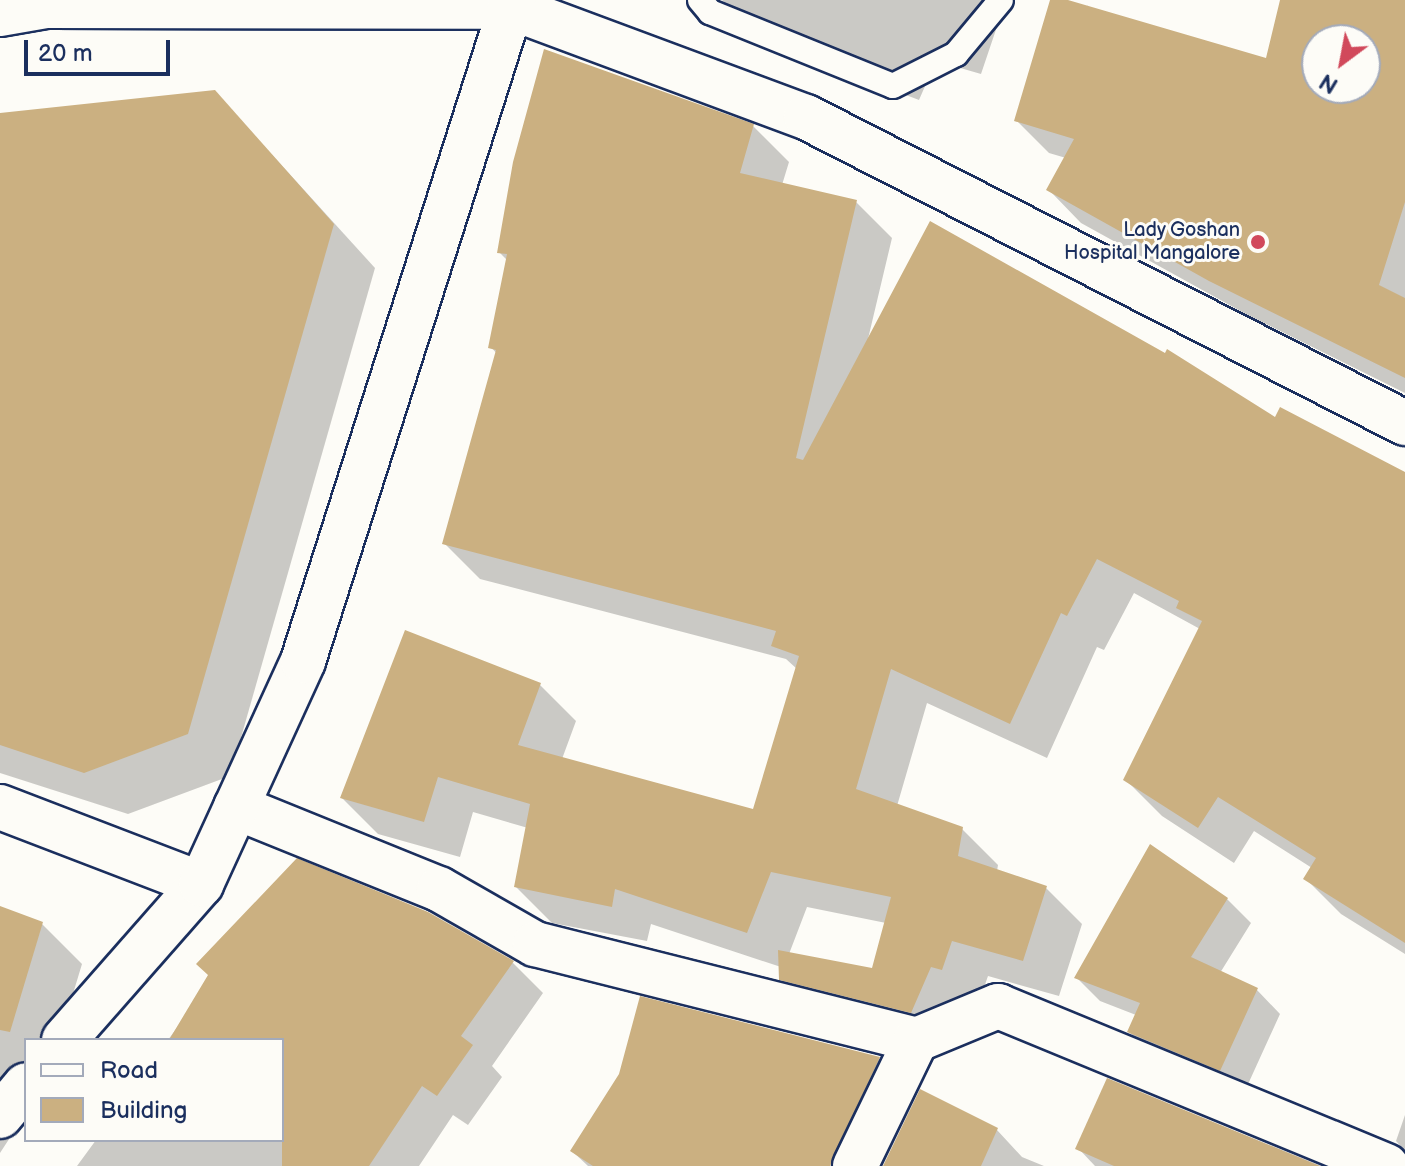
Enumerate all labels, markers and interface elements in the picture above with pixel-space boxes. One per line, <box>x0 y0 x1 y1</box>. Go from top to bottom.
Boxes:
scale bar <box>28 24 174 74</box>
north arrow <box>1301 24 1381 104</box>
text: 20 m <box>38 39 93 68</box>
text: N <box>1315 67 1343 99</box>
place label: Lady Goshan Hospital Mangalore <box>1064 218 1240 265</box>
marker: Lady Goshan Hospital Mangalore <box>1247 231 1269 253</box>
legend <box>24 1038 284 1142</box>
text: Road <box>100 1056 158 1085</box>
text: Building <box>100 1096 187 1125</box>

